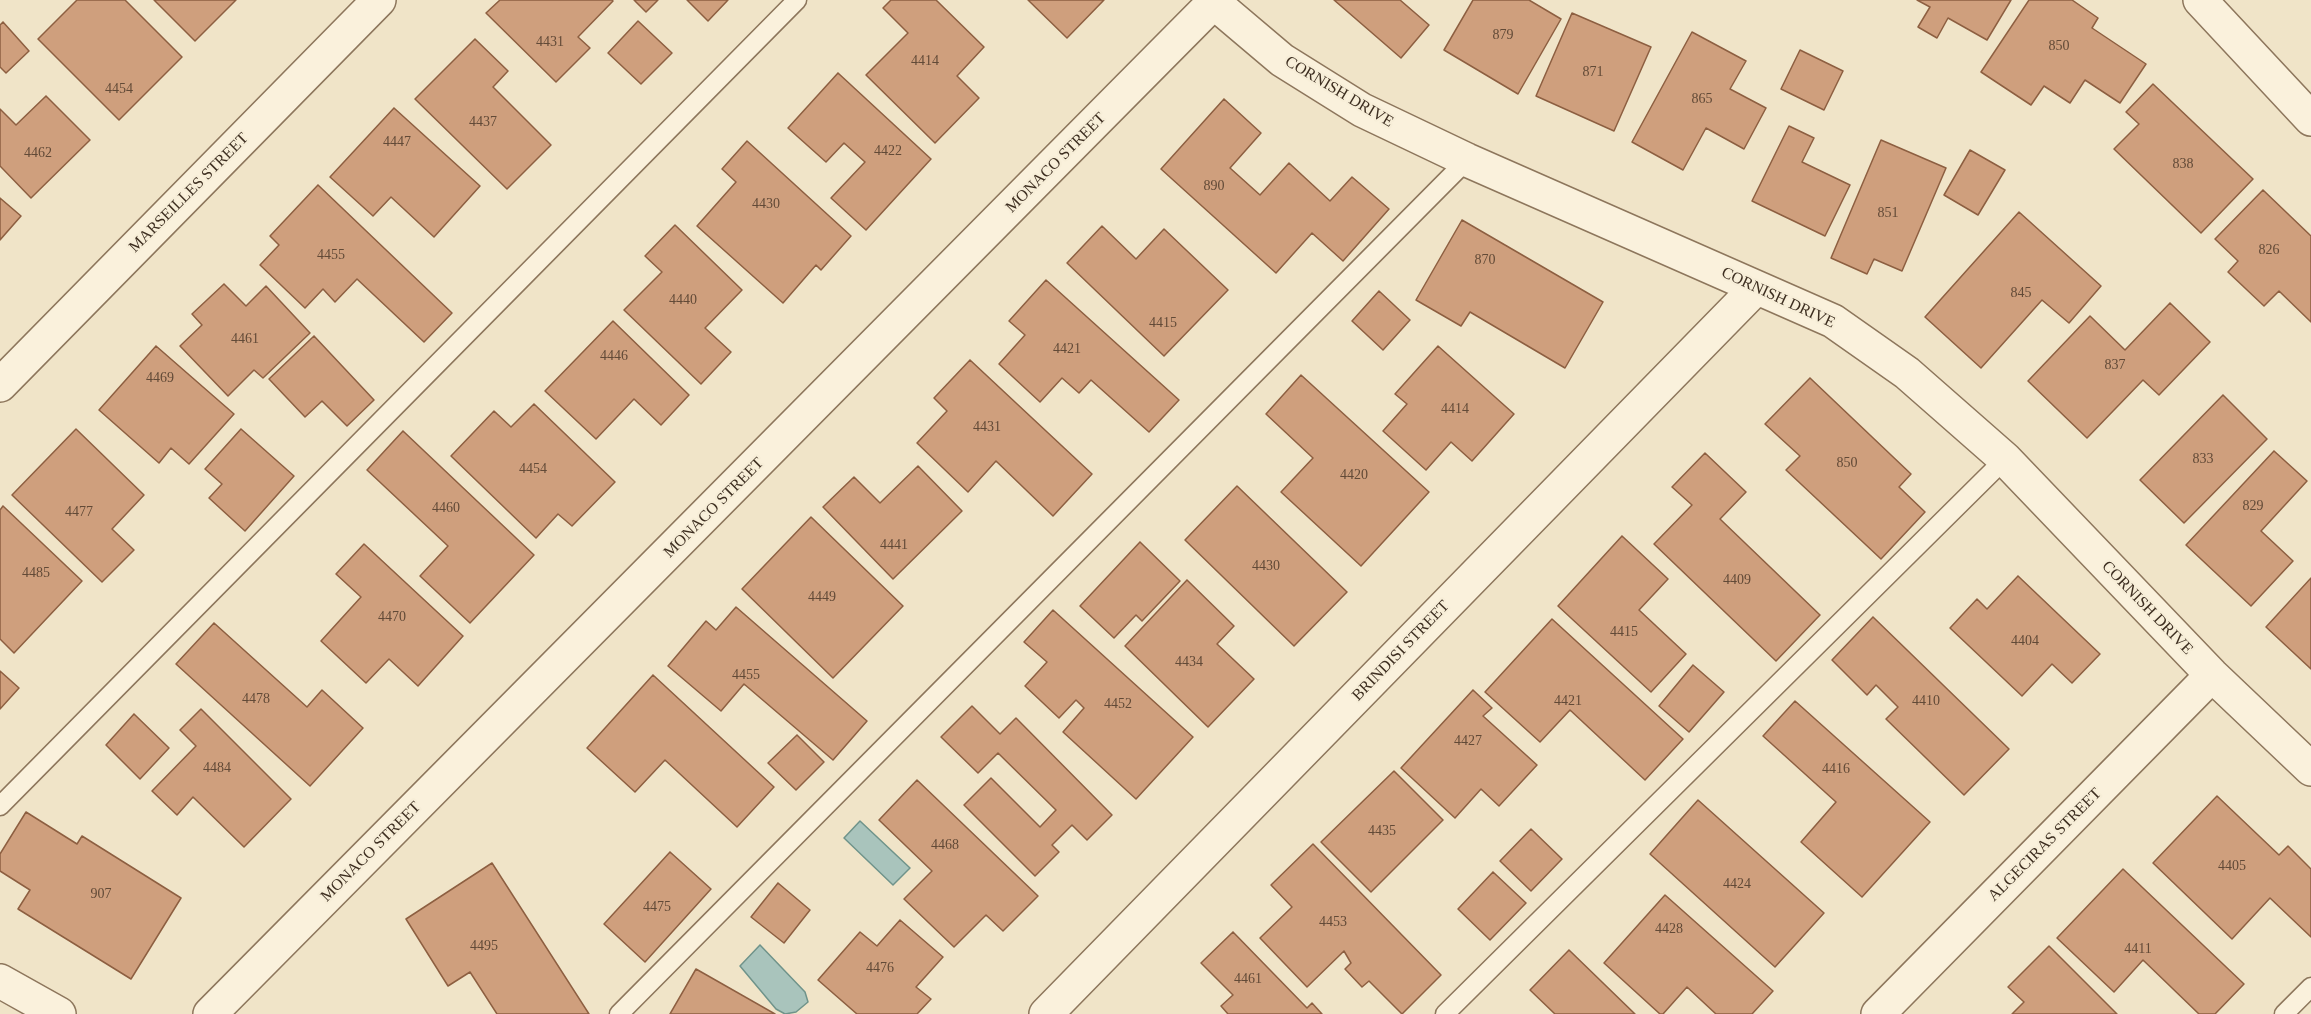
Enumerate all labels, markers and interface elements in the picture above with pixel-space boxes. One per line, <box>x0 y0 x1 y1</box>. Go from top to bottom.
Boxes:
house number: 879 <box>1492 27 1514 43</box>
house number: 4431 <box>536 34 564 50</box>
house number: 850 <box>2048 38 2070 54</box>
street label: CORNISH DRIVE <box>1281 52 1397 132</box>
house number: 4414 <box>911 53 939 69</box>
house number: 871 <box>1582 64 1604 80</box>
house number: 4454 <box>105 81 133 97</box>
house number: 865 <box>1692 91 1712 107</box>
street label: MONACO STREET <box>1002 109 1110 217</box>
house number: 4437 <box>469 114 497 130</box>
street label: MARSEILLES STREET <box>125 129 253 257</box>
house number: 4447 <box>383 134 411 150</box>
house number: 4422 <box>874 143 902 159</box>
house number: 4462 <box>24 145 52 161</box>
house number: 838 <box>2172 156 2194 172</box>
house number: 890 <box>1204 178 1224 194</box>
house number: 4430 <box>752 196 780 212</box>
house number: 851 <box>1878 205 1898 221</box>
house number: 826 <box>2258 242 2280 258</box>
house number: 4455 <box>317 247 345 263</box>
house number: 870 <box>1474 252 1496 268</box>
street label: CORNISH DRIVE <box>1718 263 1838 333</box>
house number: 845 <box>2010 285 2032 301</box>
house number: 4440 <box>669 292 697 308</box>
house number: 4415 <box>1149 315 1177 331</box>
house number: 4461 <box>231 331 259 347</box>
house number: 4421 <box>1053 341 1081 357</box>
house number: 4446 <box>600 348 628 364</box>
house number: 837 <box>2104 357 2126 373</box>
house number: 4469 <box>146 370 174 386</box>
house number: 4414 <box>1441 401 1469 417</box>
house number: 4431 <box>973 419 1001 435</box>
house number: 833 <box>2192 451 2214 467</box>
street label: MONACO STREET <box>660 454 768 562</box>
house number: 850 <box>1836 455 1858 471</box>
house number: 4454 <box>519 461 547 477</box>
house number: 4420 <box>1340 467 1368 483</box>
house number: 829 <box>2242 498 2264 514</box>
house number: 4460 <box>432 500 460 516</box>
house number: 4477 <box>65 504 93 520</box>
house number: 4441 <box>880 537 908 553</box>
street label: CORNISH DRIVE <box>2097 557 2197 659</box>
house number: 4430 <box>1252 558 1280 574</box>
house number: 4485 <box>22 565 50 581</box>
house number: 4409 <box>1723 572 1751 588</box>
house number: 4449 <box>808 589 836 605</box>
street label: BRINDISI STREET <box>1348 597 1454 705</box>
house number: 4470 <box>378 609 406 625</box>
house number: 4415 <box>1610 624 1638 640</box>
house number: 4404 <box>2011 633 2039 649</box>
house number: 4434 <box>1175 654 1203 670</box>
house number: 4455 <box>732 667 760 683</box>
house number: 4478 <box>242 691 270 707</box>
house number: 4421 <box>1554 693 1582 709</box>
house number: 4410 <box>1912 693 1940 709</box>
house number: 4452 <box>1104 696 1132 712</box>
house number: 4427 <box>1454 733 1482 749</box>
house number: 4484 <box>203 760 231 776</box>
house number: 4416 <box>1822 761 1850 777</box>
street label: ALGECIRAS STREET <box>1984 784 2106 906</box>
street label: MONACO STREET <box>317 798 425 906</box>
house number: 4435 <box>1368 823 1396 839</box>
house number: 4468 <box>931 837 959 853</box>
house number: 4405 <box>2218 858 2246 874</box>
house number: 4424 <box>1723 876 1751 892</box>
house number: 907 <box>90 886 112 902</box>
house number: 4475 <box>643 899 671 915</box>
house number: 4453 <box>1319 914 1347 930</box>
house number: 4428 <box>1655 921 1683 937</box>
house number: 4495 <box>470 938 498 954</box>
house number: 4411 <box>2124 941 2152 957</box>
house number: 4476 <box>866 960 894 976</box>
house number: 4461 <box>1234 971 1262 987</box>

